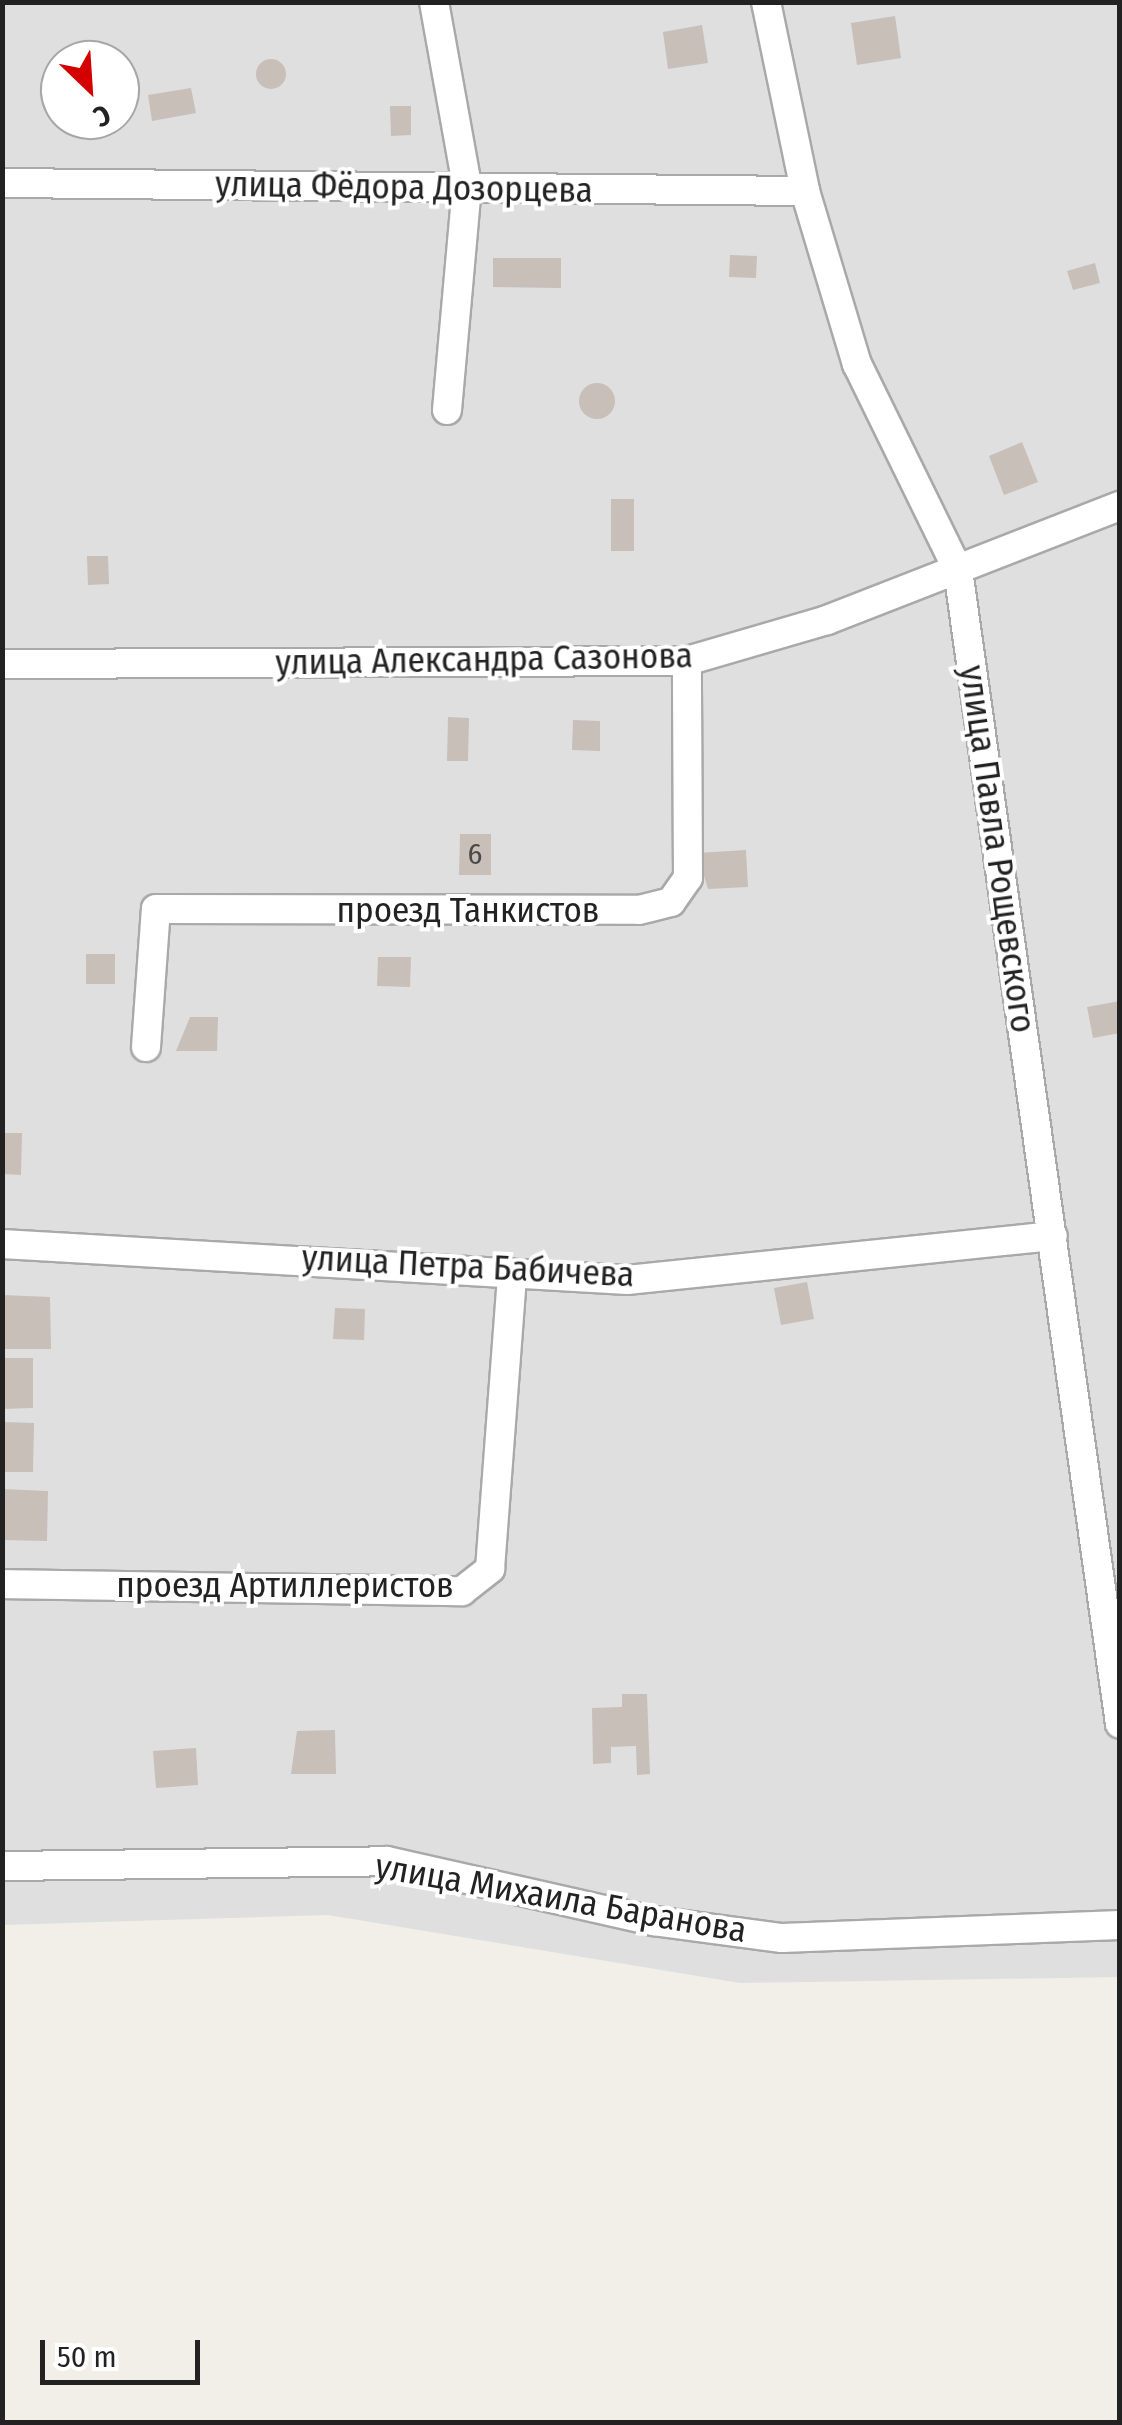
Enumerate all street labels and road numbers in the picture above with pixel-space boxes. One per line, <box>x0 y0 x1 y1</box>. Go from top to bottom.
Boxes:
street label: улица Фёдора Дозорцева <box>215 163 593 211</box>
street label: улица Александра Сазонова <box>275 634 693 684</box>
street label: улица Павла Рощевского <box>951 663 1045 1035</box>
street label: проезд Танкистов <box>337 889 599 931</box>
street label: улица Петра Бабичева <box>301 1236 635 1296</box>
street label: проезд Артиллеристов <box>116 1564 454 1606</box>
street label: улица Михаила Баранова <box>372 1845 750 1951</box>

